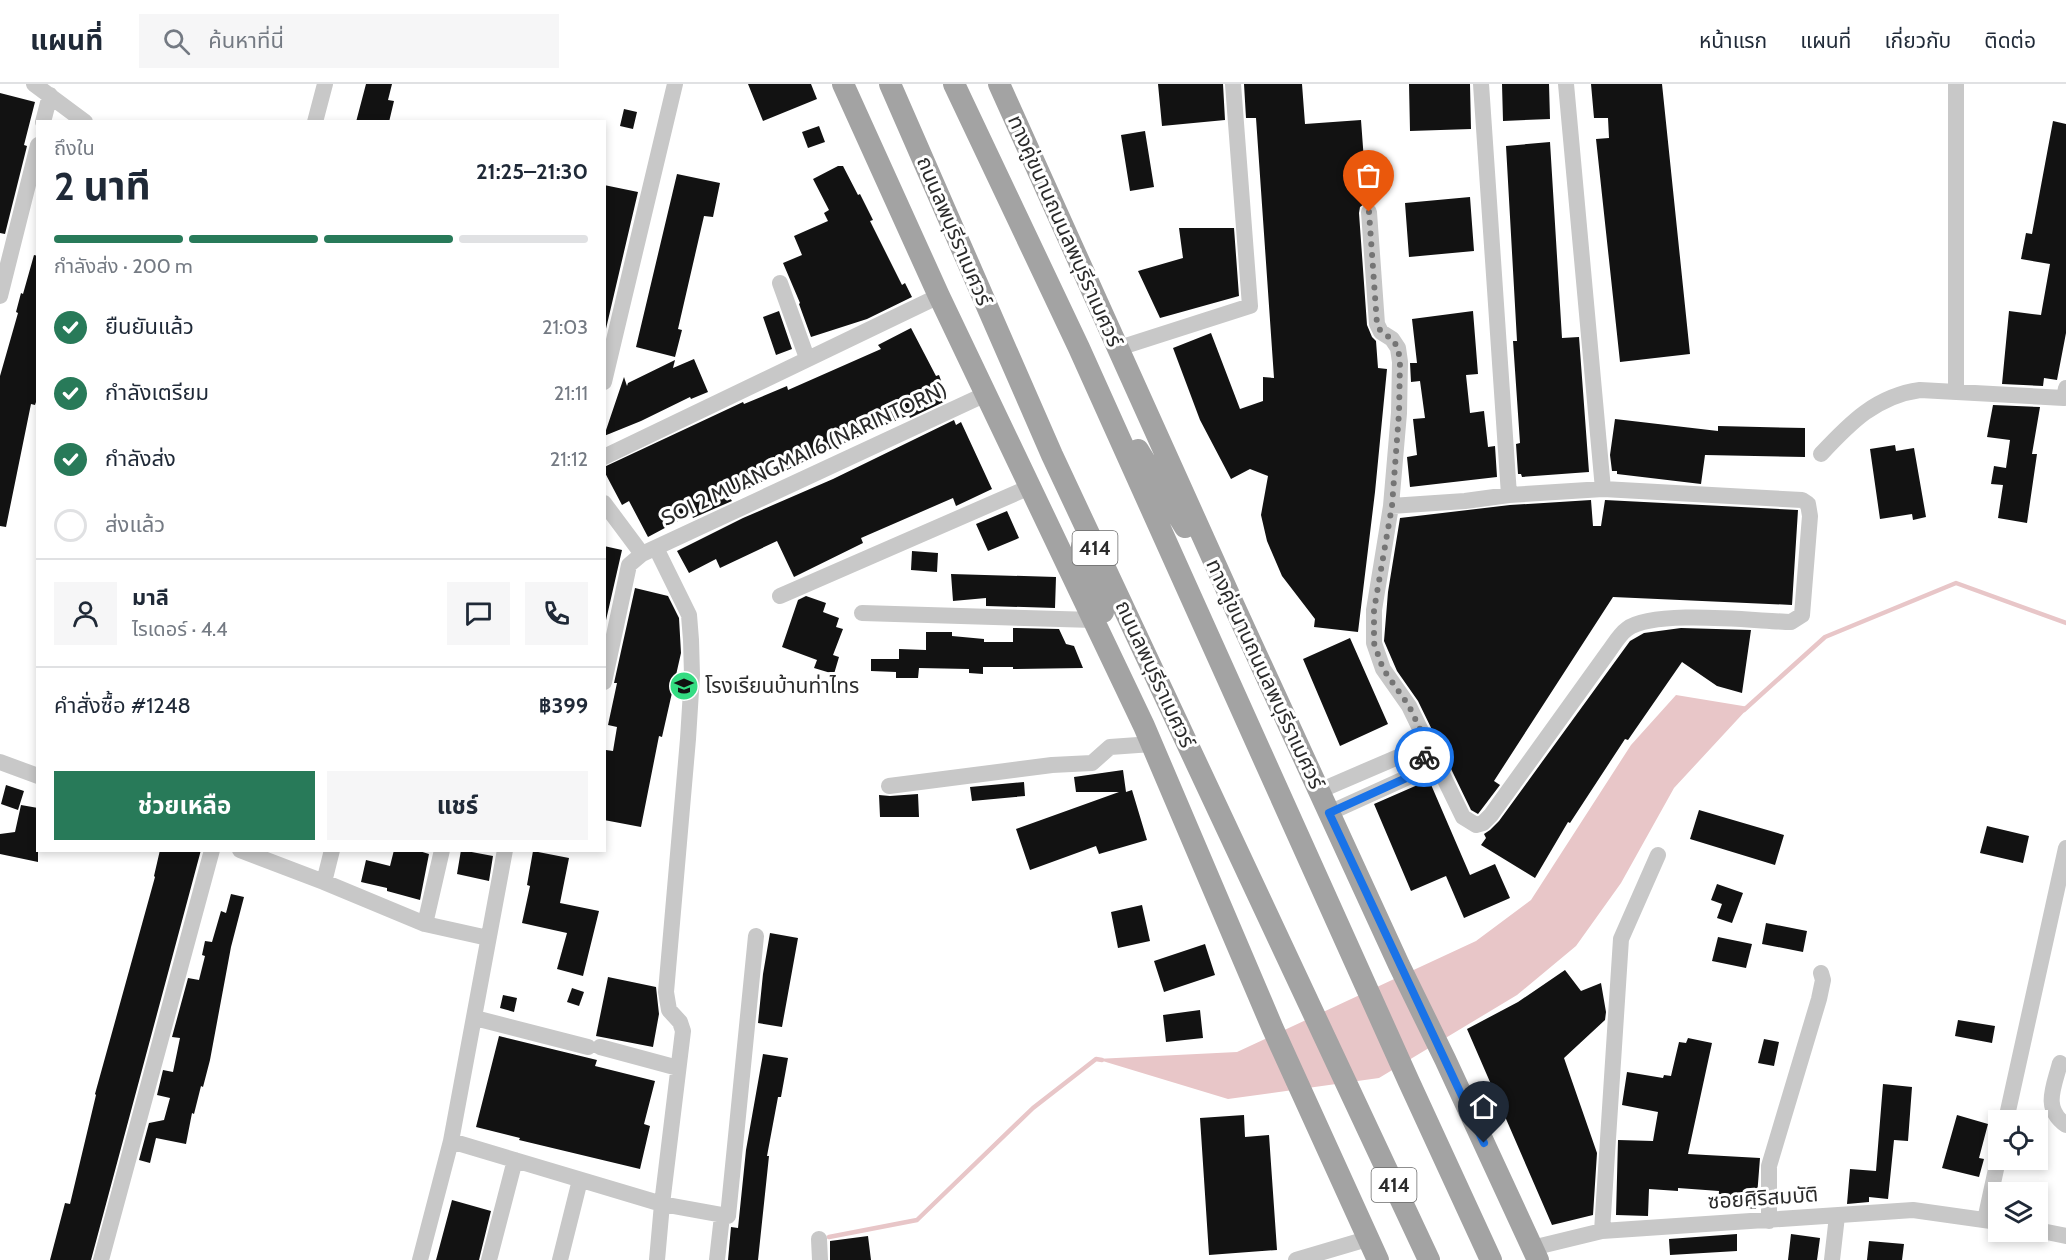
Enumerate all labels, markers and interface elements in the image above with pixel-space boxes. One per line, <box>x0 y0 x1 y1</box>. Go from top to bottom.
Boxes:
search box <box>139 14 559 68</box>
text: แผนที่ <box>30 23 103 57</box>
icon: search <box>160 25 193 58</box>
text: ค้นหาที่นี่ <box>208 27 284 54</box>
text: หน้าแรก <box>1699 28 1767 53</box>
text: แผนที่ <box>1800 28 1851 53</box>
text: เกี่ยวกับ <box>1884 28 1951 53</box>
text: ติดต่อ <box>1984 28 2036 53</box>
street label: ทางคู่ขนานถนนลพบุรีราเมศวร์ <box>1002 111 1128 352</box>
text: ถึงใน <box>54 136 95 160</box>
pin <box>1343 150 1394 212</box>
street label: ถนนลพบุรีราเมศวร์ <box>911 152 998 310</box>
text: 21:25–21:30 <box>476 158 588 185</box>
icon: bag <box>1352 159 1385 192</box>
text: 2 นาที <box>54 162 151 210</box>
text: กำลังส่ง · 200 m <box>54 254 193 278</box>
icon: check <box>54 311 87 344</box>
text: ยืนยันแล้ว <box>105 313 194 340</box>
text: 21:03 <box>542 315 588 339</box>
street label: SOI 2 MUANGMAI 6 (NARINTORN) <box>657 376 950 531</box>
icon: check <box>54 377 87 410</box>
text: กำลังเตรียม <box>105 379 209 406</box>
text: 21:11 <box>554 381 588 405</box>
icon: check <box>54 443 87 476</box>
text: กำลังส่ง <box>105 445 176 472</box>
text: 21:12 <box>550 447 588 471</box>
text: ส่งแล้ว <box>105 511 165 538</box>
road number: 414 <box>1072 531 1118 565</box>
street label: ทางคู่ขนานถนนลพบุรีราเมศวร์ <box>1200 555 1330 794</box>
button: person <box>54 582 117 645</box>
button: chat <box>447 582 510 645</box>
button: phone <box>525 582 588 645</box>
text: มาลี <box>132 584 169 611</box>
street label: ถนนลพบุรีราเมศวร์ <box>1110 596 1201 753</box>
text: ไรเดอร์ · 4.4 <box>132 617 228 641</box>
school or university icon: โรงเรียนบ้านท่าไทร <box>668 670 700 702</box>
place label: โรงเรียนบ้านท่าไทร <box>705 673 859 698</box>
text: คำสั่งซื้อ #1248 <box>54 692 191 719</box>
text: ฿399 <box>539 692 588 719</box>
courier <box>1394 727 1454 787</box>
icon: bike <box>1408 741 1441 774</box>
button: ช่วยเหลือ <box>54 771 315 840</box>
button: แชร์ <box>327 771 588 840</box>
pin <box>1458 1081 1509 1143</box>
icon: home <box>1467 1090 1500 1123</box>
map controls <box>1988 1110 2048 1242</box>
button: locate <box>1988 1110 2048 1170</box>
road number: 414 <box>1372 1168 1416 1202</box>
street label: ซอยศิริสมบัติ <box>1707 1181 1819 1214</box>
button: layers <box>1988 1182 2048 1242</box>

